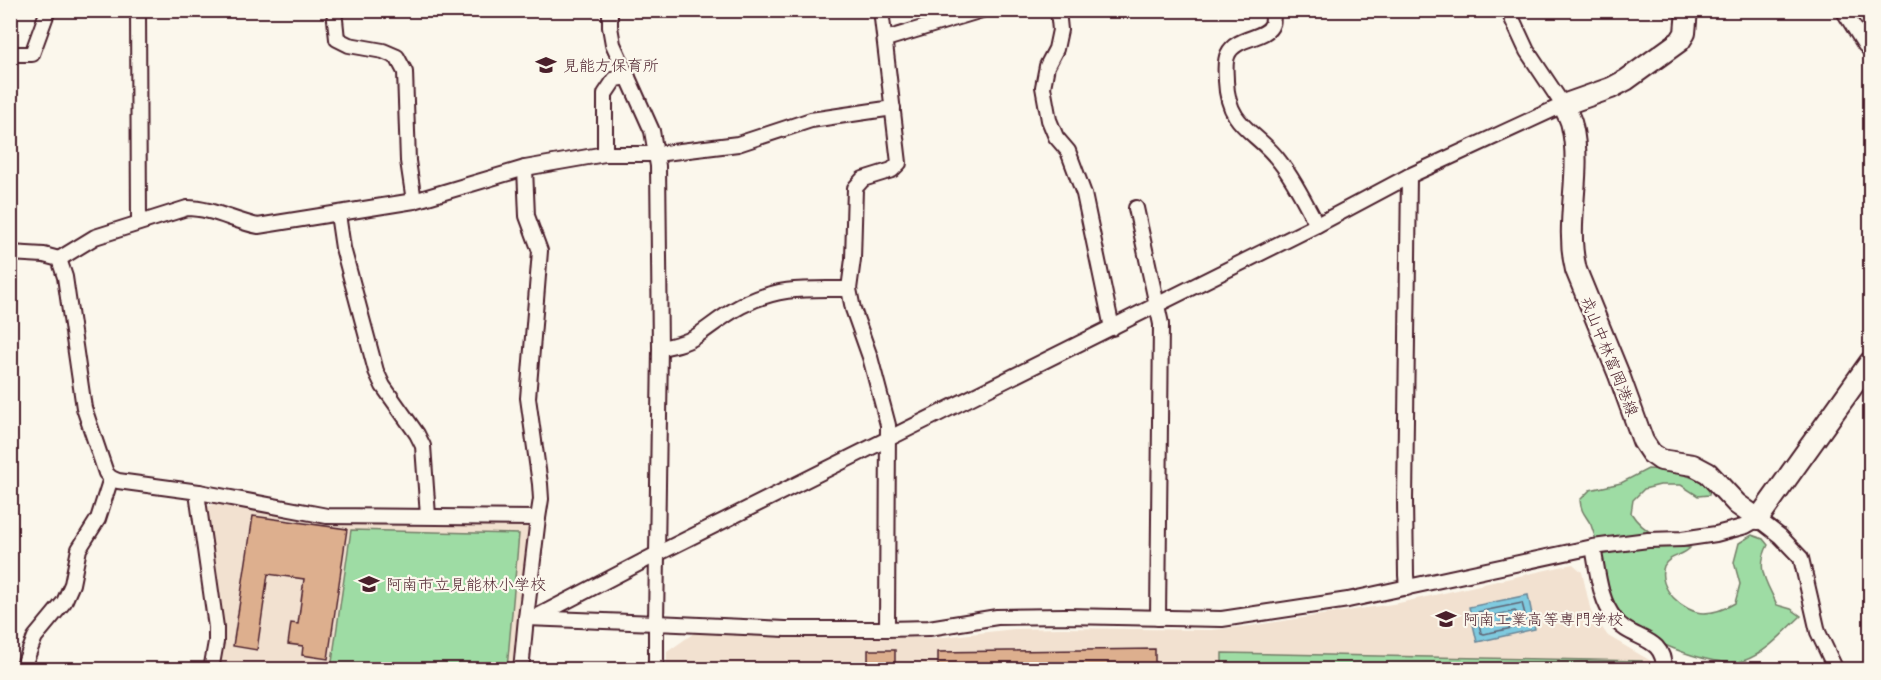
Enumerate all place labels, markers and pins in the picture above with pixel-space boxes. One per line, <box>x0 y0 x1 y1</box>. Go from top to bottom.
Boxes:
school or university icon: 見能方保育所 <box>534 53 558 77</box>
place label: 見能方保育所 <box>563 57 659 75</box>
school or university icon: 阿南市立見能林小学校 <box>357 572 381 596</box>
place label: 阿南市立見能林小学校 <box>386 576 546 594</box>
school or university icon: 阿南工業高等専門学校 <box>1434 607 1458 631</box>
place label: 阿南工業高等専門学校 <box>1463 611 1623 629</box>

